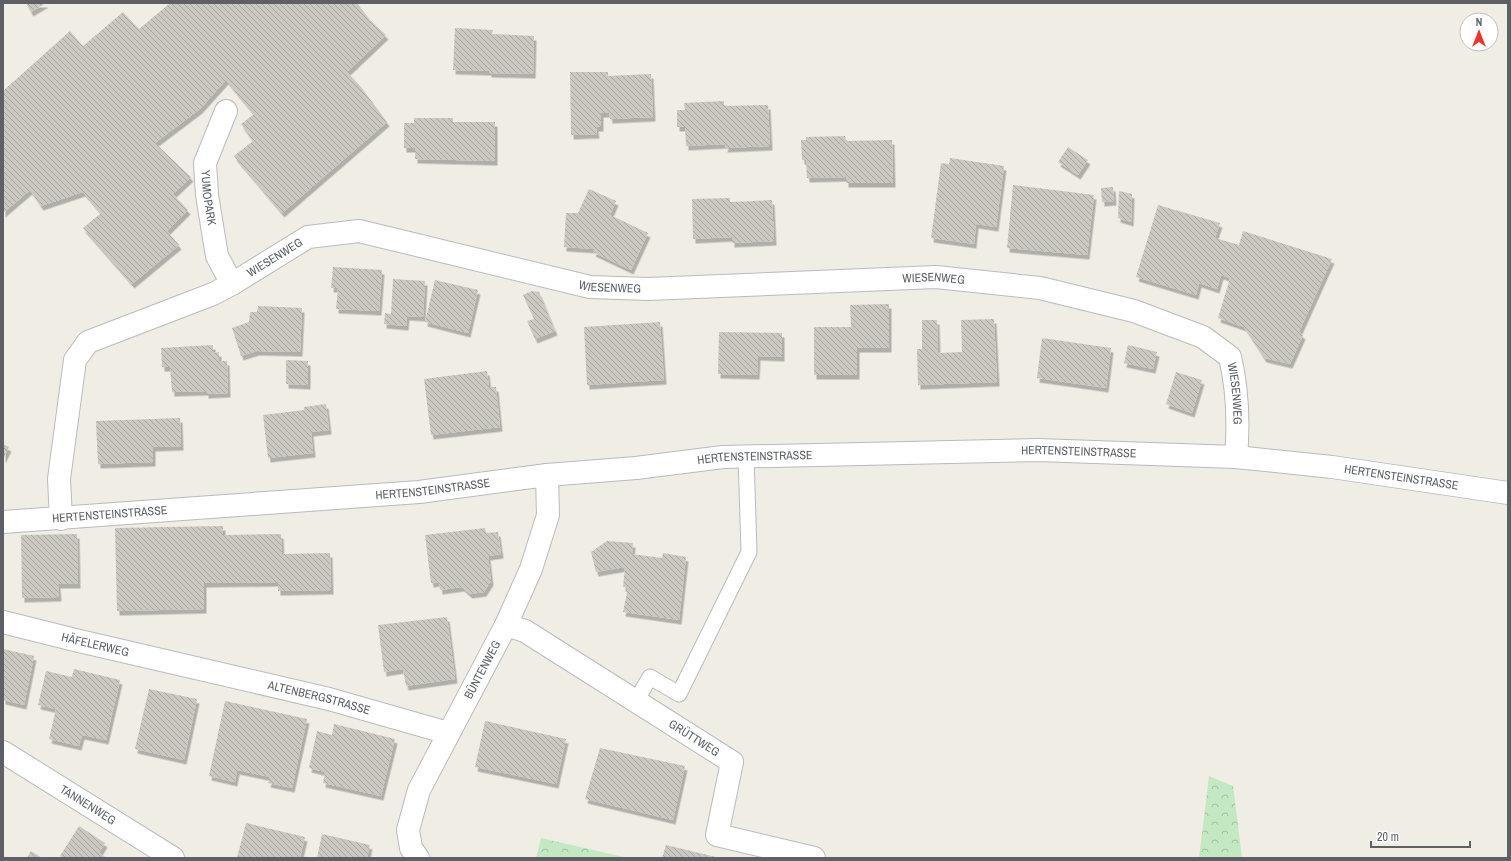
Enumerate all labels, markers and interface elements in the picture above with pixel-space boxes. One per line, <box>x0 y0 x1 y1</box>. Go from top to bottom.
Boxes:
north arrow <box>1459 12 1499 52</box>
text: N <box>1476 15 1482 29</box>
street label: YUMOPARK <box>197 170 220 227</box>
street label: WIESENWEG <box>244 234 306 281</box>
street label: WIESENWEG <box>902 269 966 288</box>
street label: WIESENWEG <box>577 277 641 297</box>
street label: WIESENWEG <box>1223 361 1246 425</box>
street label: HERTENSTEINSTRASSE <box>1021 442 1137 461</box>
street label: HERTENSTEINSTRASSE <box>696 447 813 468</box>
street label: HERTENSTEINSTRASSE <box>1343 461 1460 494</box>
street label: HERTENSTEINSTRASSE <box>375 475 491 503</box>
street label: HERTENSTEINSTRASSE <box>52 502 168 526</box>
street label: HÄFELERWEG <box>60 629 131 660</box>
street label: BÜNTENWEG <box>460 638 504 702</box>
street label: ALTENBERGSTRASSE <box>265 677 372 718</box>
street label: GRÜTTWEG <box>666 716 723 760</box>
street label: TANNENWEG <box>57 781 119 828</box>
scale bar <box>1371 823 1470 849</box>
text: 20 m <box>1377 829 1399 845</box>

